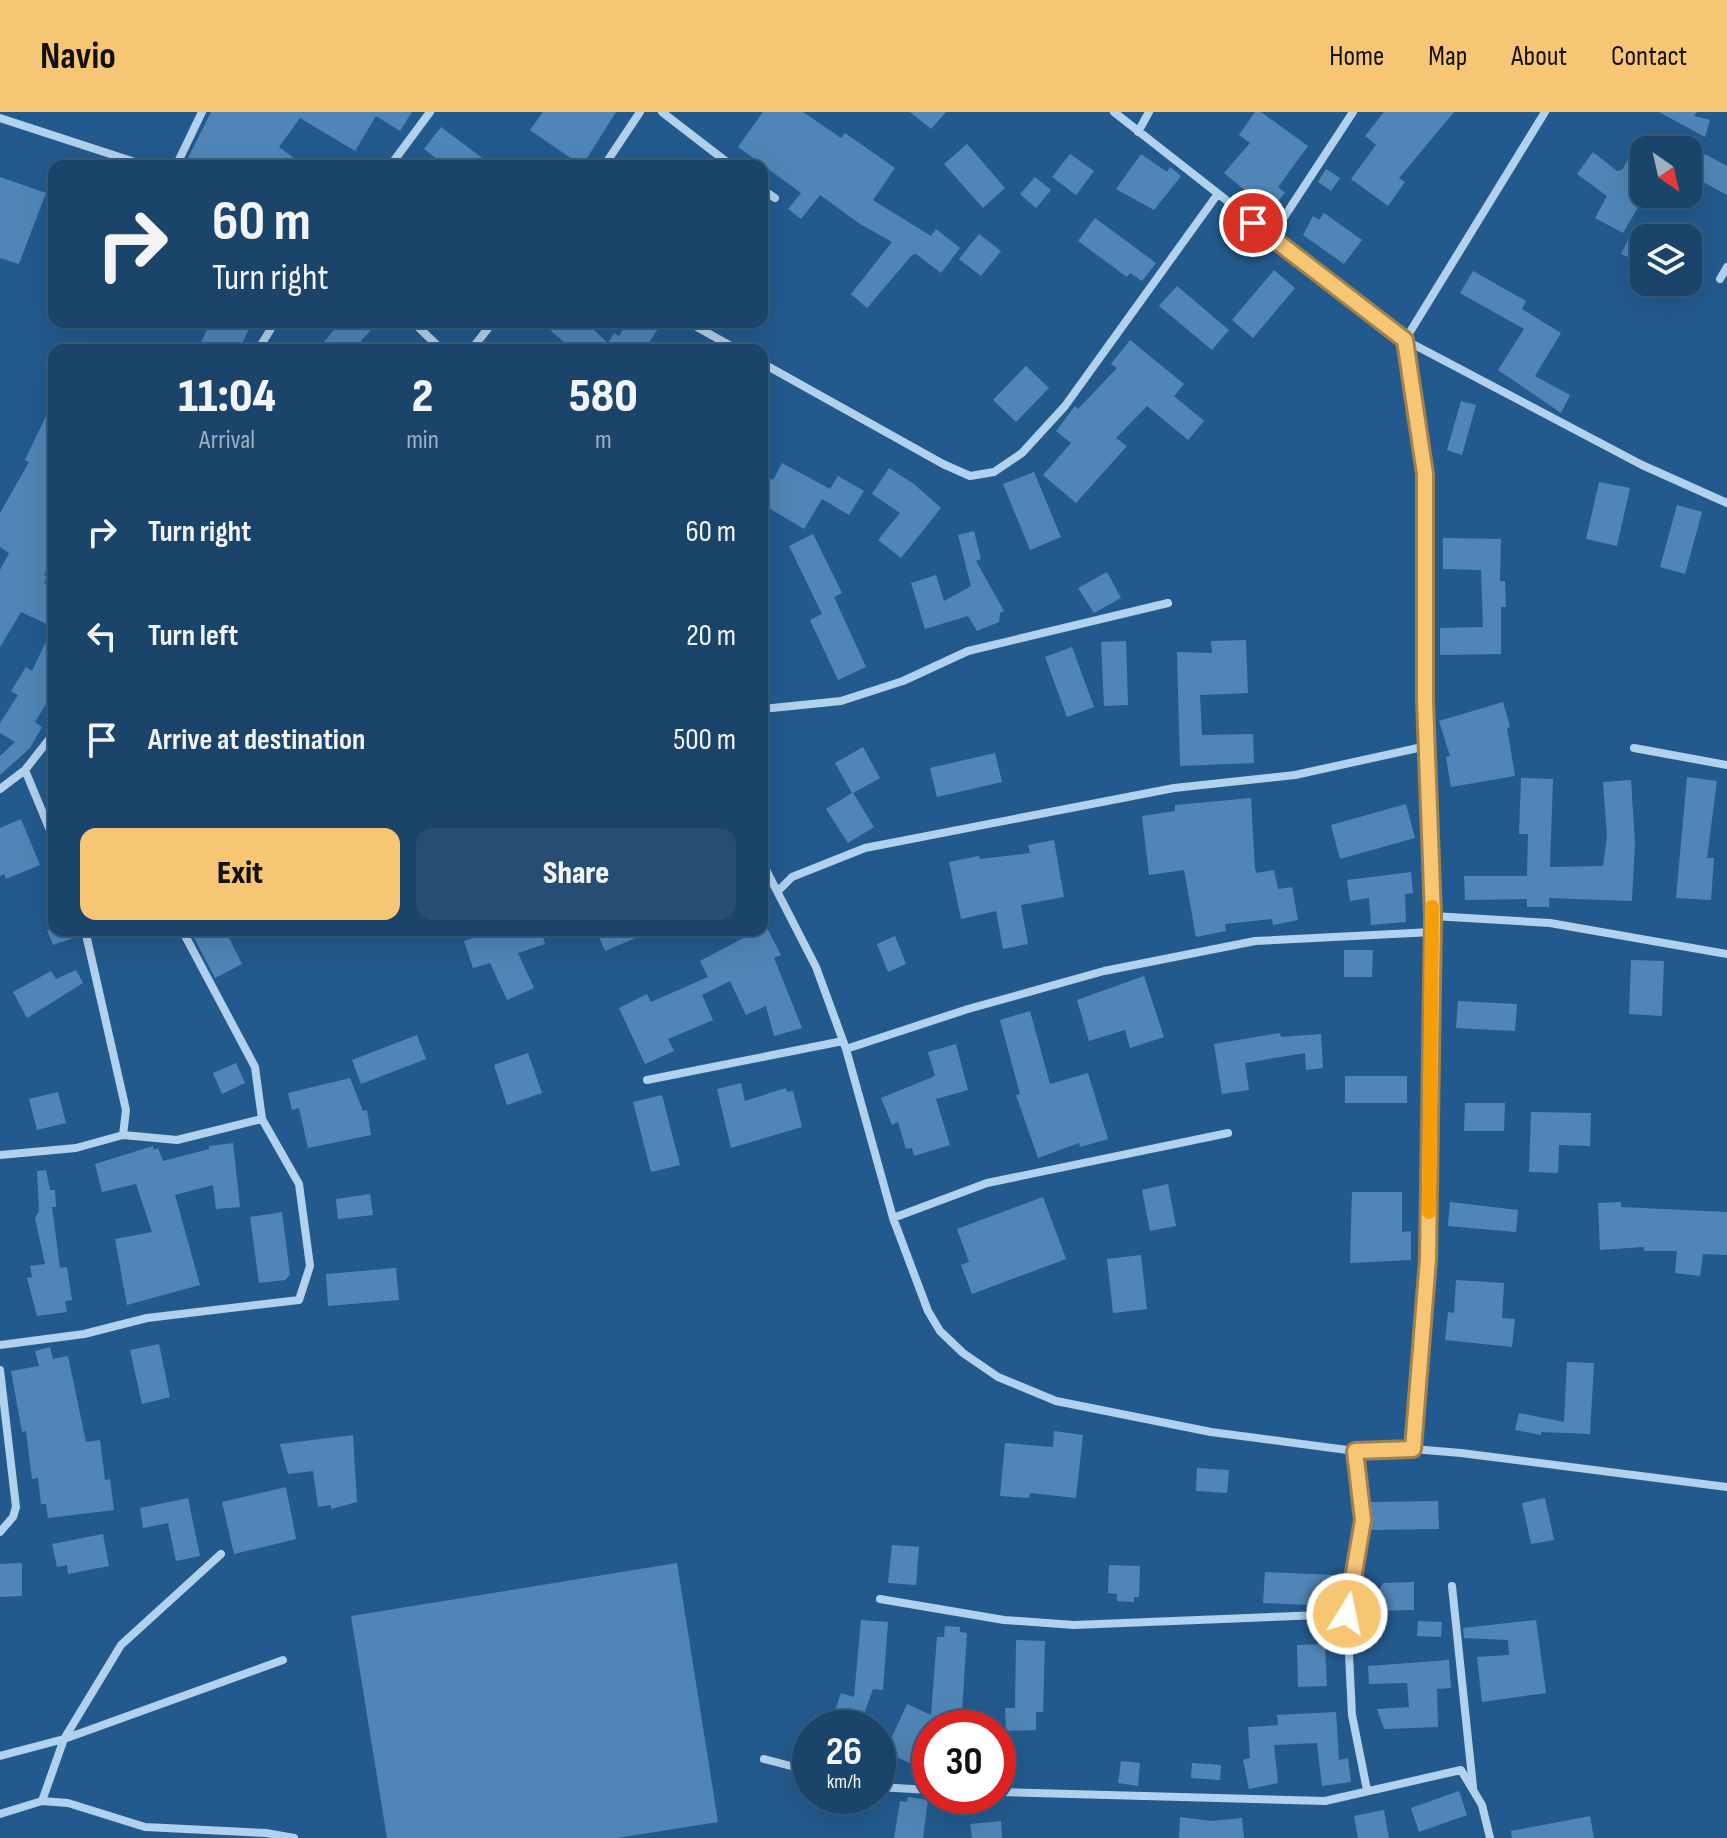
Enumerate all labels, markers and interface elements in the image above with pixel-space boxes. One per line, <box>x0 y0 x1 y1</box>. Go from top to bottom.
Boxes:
text: Navio <box>40 34 116 79</box>
text: Home <box>1329 40 1384 73</box>
text: Map <box>1428 40 1467 73</box>
text: About <box>1511 40 1567 73</box>
text: Contact <box>1611 40 1687 73</box>
north arrow <box>1630 136 1702 208</box>
map controls <box>1630 136 1702 296</box>
text: 60 m <box>212 189 311 256</box>
pin <box>1219 189 1287 257</box>
icon: right <box>80 192 184 296</box>
icon: arrive <box>1231 201 1275 245</box>
button: layers <box>1630 224 1702 296</box>
text: Turn right <box>212 257 329 300</box>
text: 11:04 <box>178 368 276 425</box>
text: 2 <box>412 368 433 425</box>
text: 580 <box>569 368 638 425</box>
text: Arrival <box>199 425 255 456</box>
text: min <box>406 425 439 456</box>
text: m <box>595 425 612 456</box>
icon: right <box>80 510 124 554</box>
text: Turn right <box>148 514 251 550</box>
text: 60 m <box>685 514 736 550</box>
icon: left <box>80 614 124 658</box>
text: Turn left <box>148 618 238 654</box>
text: 20 m <box>686 618 736 654</box>
icon: arrive <box>80 718 124 762</box>
text: Arrive at destination <box>148 722 365 758</box>
text: 500 m <box>673 722 736 758</box>
button: Exit <box>80 828 400 920</box>
button: Share <box>416 828 736 920</box>
position arrow <box>1305 1572 1389 1656</box>
speed limit sign: 30 <box>912 1710 1016 1814</box>
text: 26 <box>826 1728 862 1776</box>
text: km/h <box>827 1770 861 1794</box>

